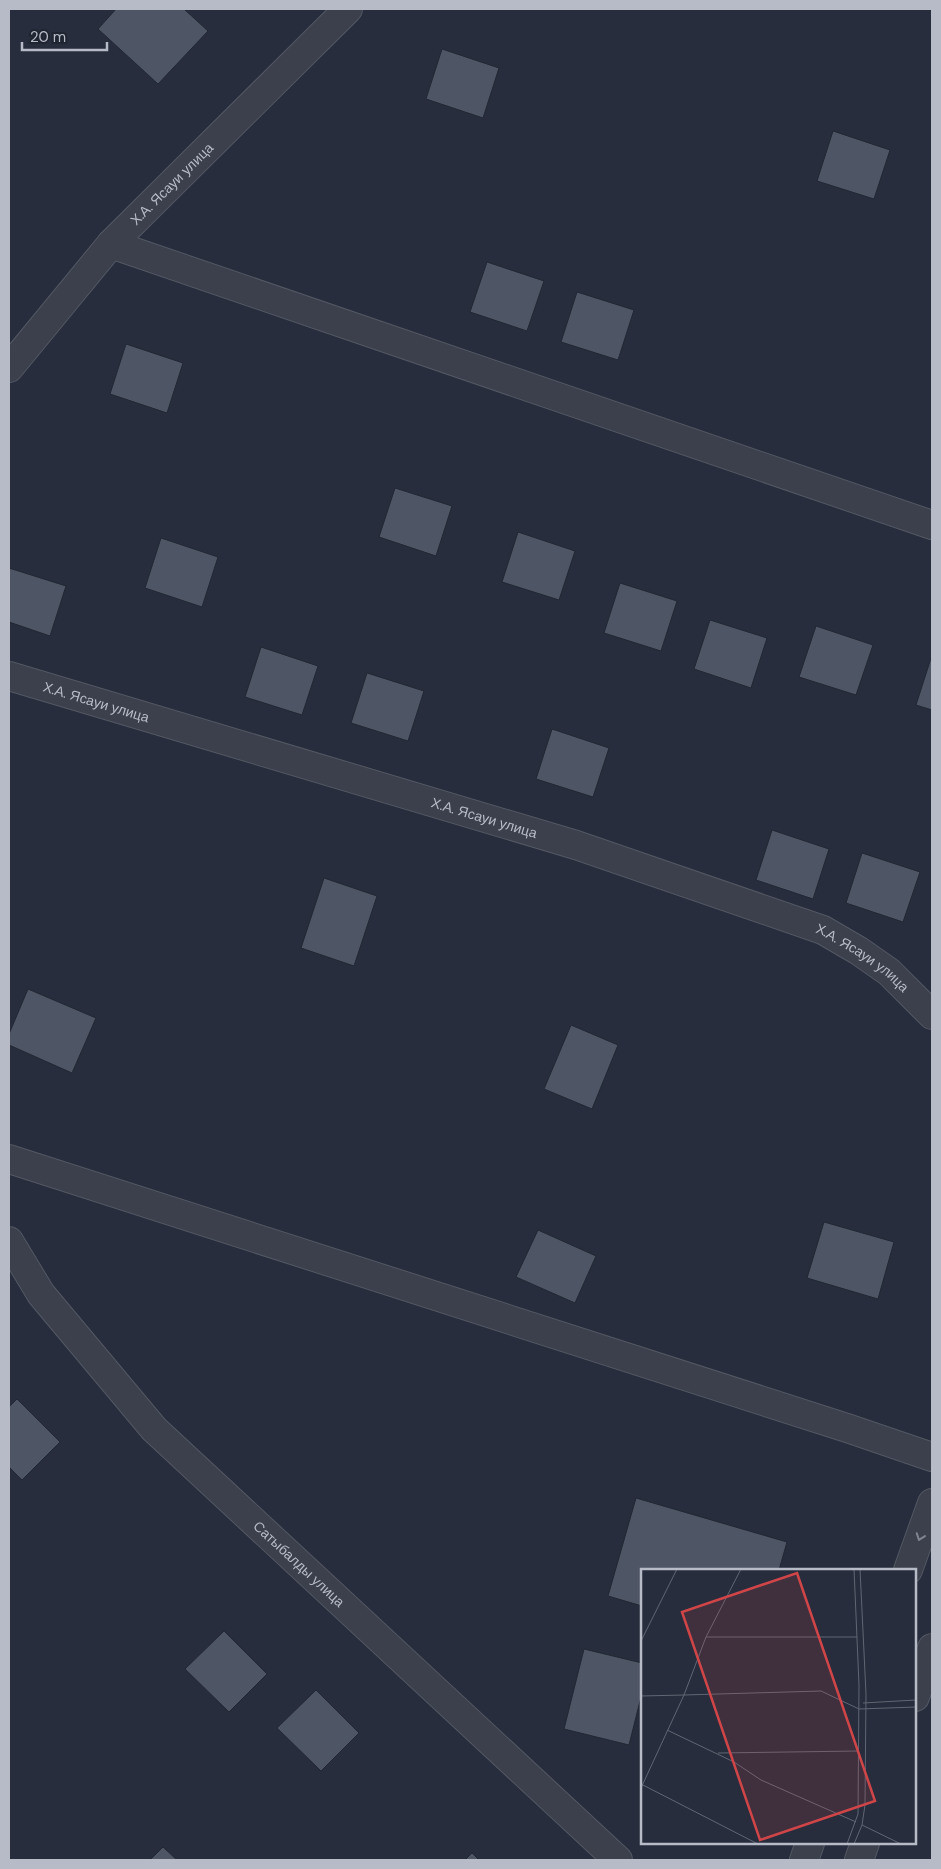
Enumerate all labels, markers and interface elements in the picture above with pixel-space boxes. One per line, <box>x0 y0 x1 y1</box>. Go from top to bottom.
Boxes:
scale bar <box>22 20 108 52</box>
text: 20 m <box>30 27 66 47</box>
street label: Х.А. Ясауи улица <box>126 139 217 229</box>
street label: Х.А. Ясауи улица <box>41 678 152 726</box>
street label: Х.А. Ясауи улица <box>429 793 540 842</box>
street label: Х.А. Ясауи улица <box>814 919 913 996</box>
street label: Сатыбалды улица <box>250 1517 349 1611</box>
one-way arrow <box>916 1532 926 1540</box>
inset map <box>641 1569 916 1844</box>

